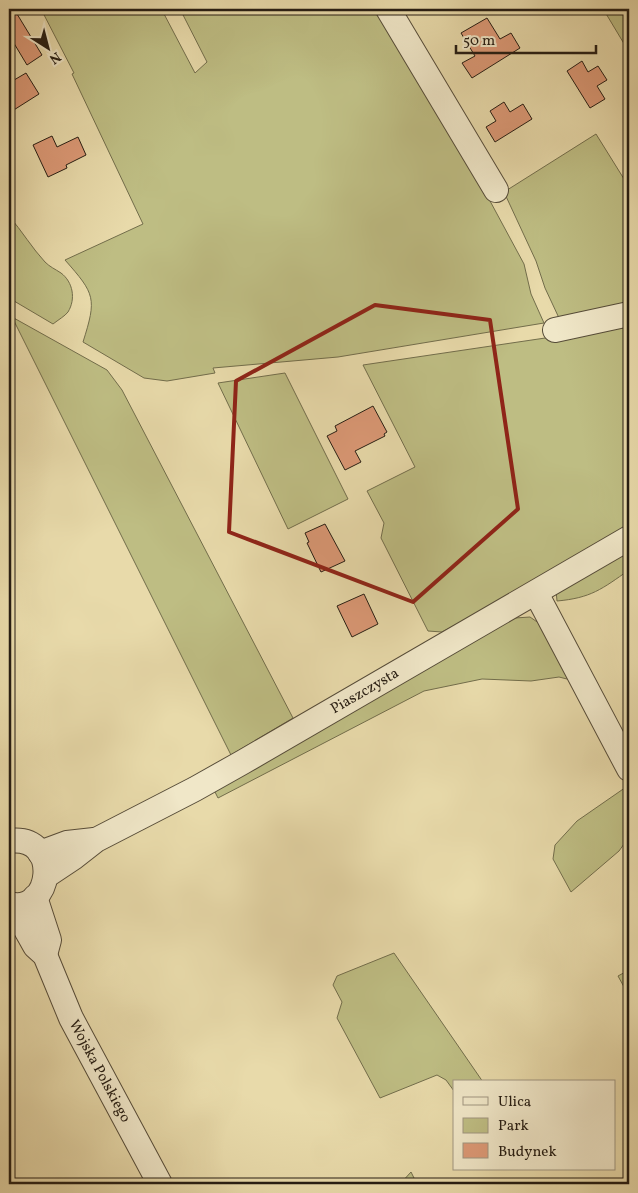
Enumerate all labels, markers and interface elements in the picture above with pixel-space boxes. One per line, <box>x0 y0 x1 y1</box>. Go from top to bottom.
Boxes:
north arrow <box>22 22 72 72</box>
scale bar <box>456 22 596 54</box>
text: 50 m <box>463 31 495 52</box>
text: N <box>45 47 64 68</box>
street label: Piaszczysta <box>327 663 403 719</box>
street label: Wojska Polskiego <box>63 1016 136 1126</box>
legend <box>453 1080 616 1170</box>
text: Ulica <box>498 1092 531 1113</box>
text: Park <box>498 1116 529 1137</box>
text: Budynek <box>498 1142 557 1163</box>

